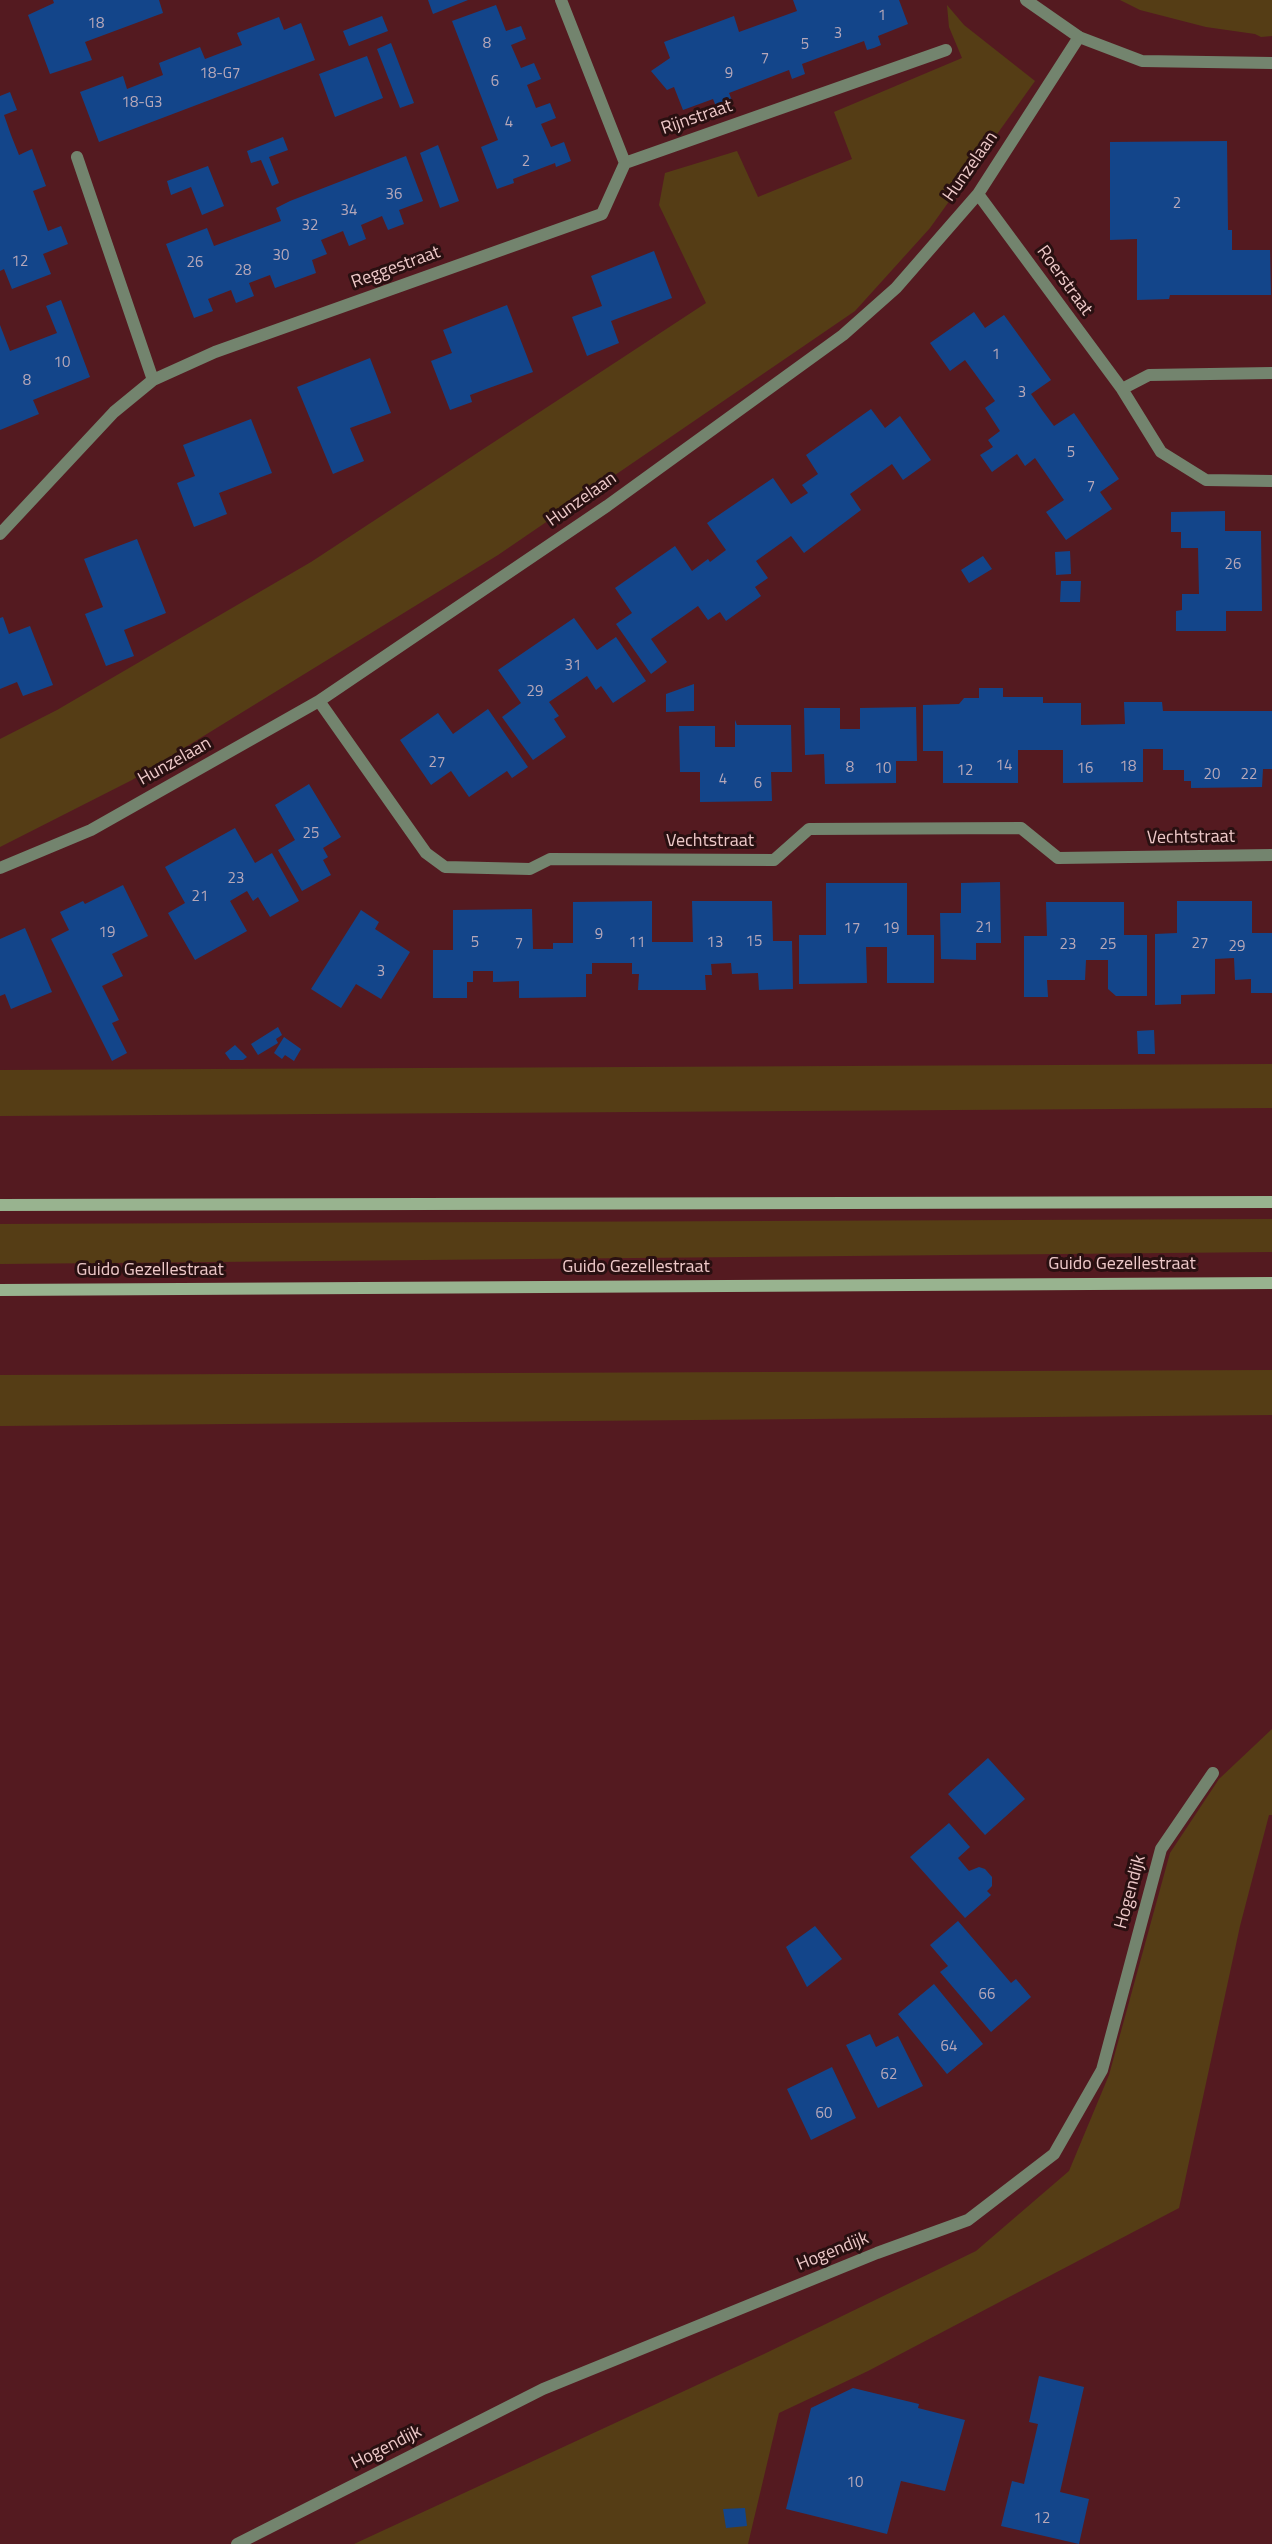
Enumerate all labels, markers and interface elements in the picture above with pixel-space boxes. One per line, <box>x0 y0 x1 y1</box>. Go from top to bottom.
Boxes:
house number: 1 <box>878 7 886 25</box>
house number: 18 <box>88 15 104 33</box>
house number: 3 <box>834 25 842 43</box>
house number: 8 <box>483 35 491 53</box>
house number: 5 <box>801 36 809 54</box>
house number: 7 <box>761 50 769 68</box>
house number: 18-G7 <box>199 65 241 83</box>
house number: 9 <box>725 65 733 83</box>
house number: 6 <box>491 73 499 91</box>
house number: 18-G3 <box>121 94 163 112</box>
street label: Rijnstraat <box>659 96 735 140</box>
house number: 4 <box>505 114 513 132</box>
street label: Hunzelaan <box>939 128 1003 206</box>
house number: 2 <box>522 153 530 171</box>
house number: 36 <box>386 186 402 204</box>
house number: 2 <box>1173 195 1181 213</box>
house number: 34 <box>341 202 357 220</box>
house number: 32 <box>302 217 318 235</box>
street label: Reggestraat <box>349 242 443 294</box>
street label: Roerstraat <box>1031 242 1097 320</box>
house number: 30 <box>273 247 289 265</box>
house number: 12 <box>12 253 28 271</box>
house number: 26 <box>187 254 203 272</box>
house number: 28 <box>235 262 251 280</box>
house number: 1 <box>992 346 1000 364</box>
house number: 10 <box>54 354 70 372</box>
house number: 8 <box>23 372 31 390</box>
house number: 3 <box>1018 384 1026 402</box>
house number: 5 <box>1067 444 1075 462</box>
street label: Hunzelaan <box>543 468 621 532</box>
house number: 7 <box>1087 478 1095 496</box>
house number: 26 <box>1225 556 1241 574</box>
house number: 31 <box>565 657 581 675</box>
house number: 29 <box>527 683 543 701</box>
street label: Hunzelaan <box>135 733 215 791</box>
house number: 27 <box>429 754 445 772</box>
house number: 14 <box>996 757 1012 775</box>
house number: 18 <box>1120 758 1136 776</box>
house number: 8 <box>846 759 854 777</box>
house number: 10 <box>875 760 891 778</box>
house number: 16 <box>1077 760 1093 778</box>
house number: 12 <box>957 762 973 780</box>
house number: 20 <box>1204 766 1220 784</box>
house number: 22 <box>1241 766 1257 784</box>
house number: 4 <box>719 771 727 789</box>
house number: 6 <box>754 775 762 793</box>
house number: 25 <box>303 825 319 843</box>
street label: Vechtstraat <box>1147 826 1235 850</box>
street label: Vechtstraat <box>666 831 754 853</box>
house number: 23 <box>228 870 244 888</box>
house number: 21 <box>192 888 208 906</box>
house number: 21 <box>976 919 992 937</box>
house number: 17 <box>844 920 860 938</box>
house number: 19 <box>883 920 899 938</box>
house number: 19 <box>99 924 115 942</box>
house number: 9 <box>595 926 603 944</box>
house number: 15 <box>746 933 762 951</box>
house number: 5 <box>471 934 479 952</box>
house number: 11 <box>629 934 645 952</box>
house number: 13 <box>707 934 723 952</box>
house number: 7 <box>515 935 523 953</box>
house number: 27 <box>1192 935 1208 953</box>
house number: 23 <box>1060 936 1076 954</box>
house number: 25 <box>1100 936 1116 954</box>
house number: 29 <box>1229 938 1245 956</box>
house number: 3 <box>377 963 385 981</box>
street label: Guido Gezellestraat <box>1048 1254 1196 1276</box>
street label: Guido Gezellestraat <box>562 1257 710 1279</box>
street label: Guido Gezellestraat <box>76 1260 224 1282</box>
street label: Hogendijk <box>1111 1853 1151 1931</box>
house number: 66 <box>979 1986 995 2004</box>
house number: 64 <box>941 2038 957 2056</box>
house number: 62 <box>881 2066 897 2084</box>
house number: 60 <box>816 2105 832 2123</box>
street label: Hogendijk <box>794 2228 872 2276</box>
street label: Hogendijk <box>348 2421 426 2475</box>
house number: 10 <box>847 2474 863 2492</box>
house number: 12 <box>1034 2510 1050 2528</box>

